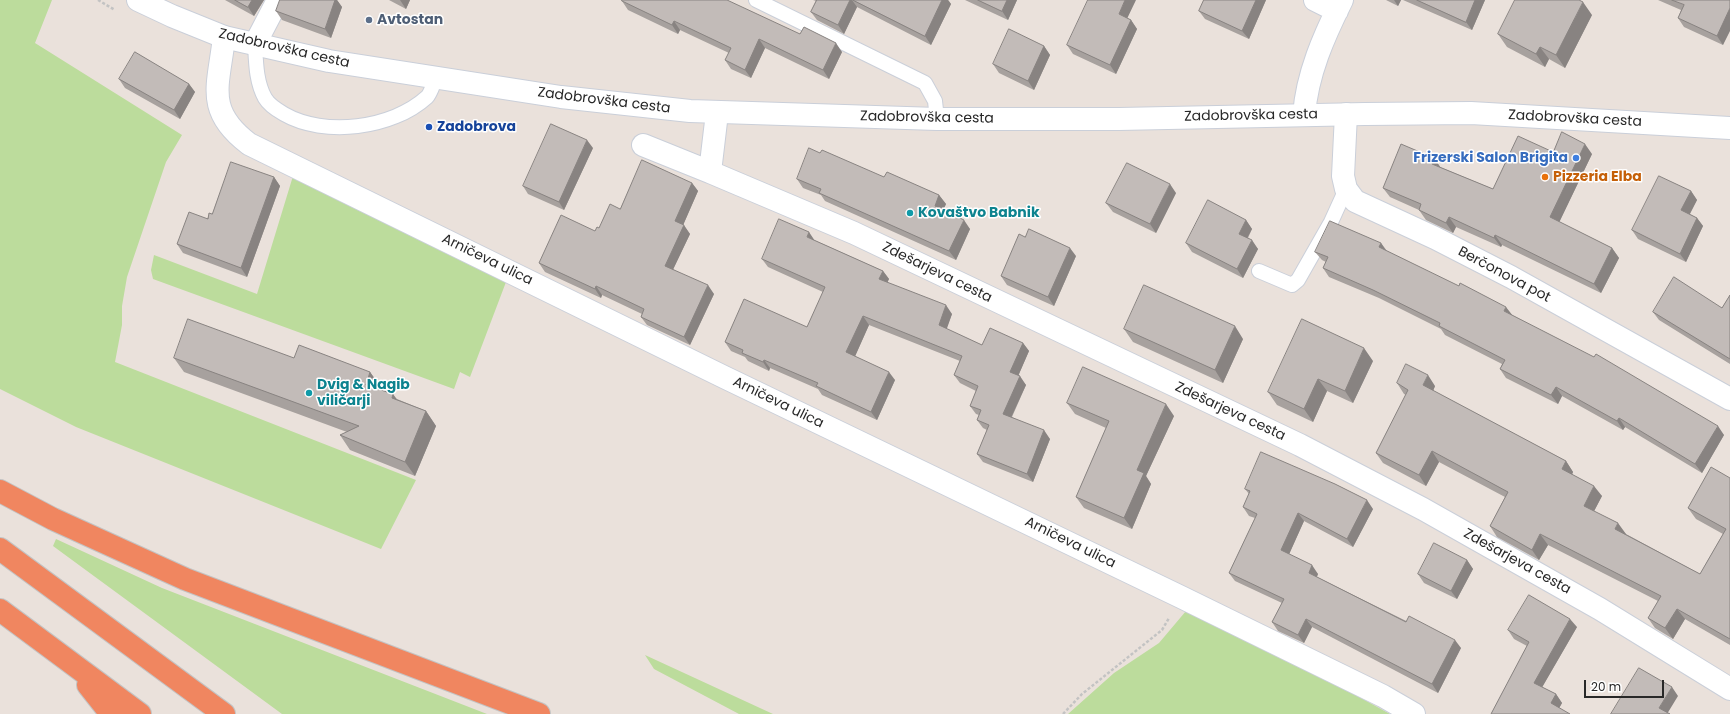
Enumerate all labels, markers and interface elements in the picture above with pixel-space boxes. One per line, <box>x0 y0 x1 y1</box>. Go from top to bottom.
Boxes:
place label: Avtostan <box>377 12 443 28</box>
marker: Avtostan <box>364 15 374 25</box>
street label: Zadobrovška cesta <box>217 26 351 72</box>
street label: Zadobrovška cesta <box>537 85 671 117</box>
street label: Zadobrovška cesta <box>1184 106 1318 126</box>
street label: Zadobrovška cesta <box>1508 107 1642 131</box>
street label: Zadobrovška cesta <box>860 108 994 128</box>
place label: Zadobrova <box>437 119 516 135</box>
marker: Zadobrova <box>424 122 434 132</box>
place label: Frizerski Salon Brigita <box>1413 150 1568 166</box>
marker: Frizerski Salon Brigita <box>1571 153 1581 163</box>
place label: Pizzeria Elba <box>1553 169 1642 185</box>
marker: Pizzeria Elba <box>1540 172 1550 182</box>
place label: Kovaštvo Babnik <box>918 205 1040 221</box>
marker: Kovaštvo Babnik <box>905 208 915 218</box>
street label: Arničeva ulica <box>439 231 535 289</box>
street label: Zdešarjeva cesta <box>879 239 995 307</box>
street label: Berčonova pot <box>1455 244 1553 306</box>
street label: Arničeva ulica <box>730 374 826 432</box>
place label: Dvig & Nagib viličarji <box>317 377 410 410</box>
street label: Zdešarjeva cesta <box>1172 379 1288 445</box>
marker: Dvig & Nagib viličarji <box>304 388 314 398</box>
street label: Arničeva ulica <box>1022 514 1118 572</box>
street label: Zdešarjeva cesta <box>1460 526 1574 598</box>
scale bar <box>1586 672 1666 698</box>
text: 20 m <box>1591 678 1621 695</box>

